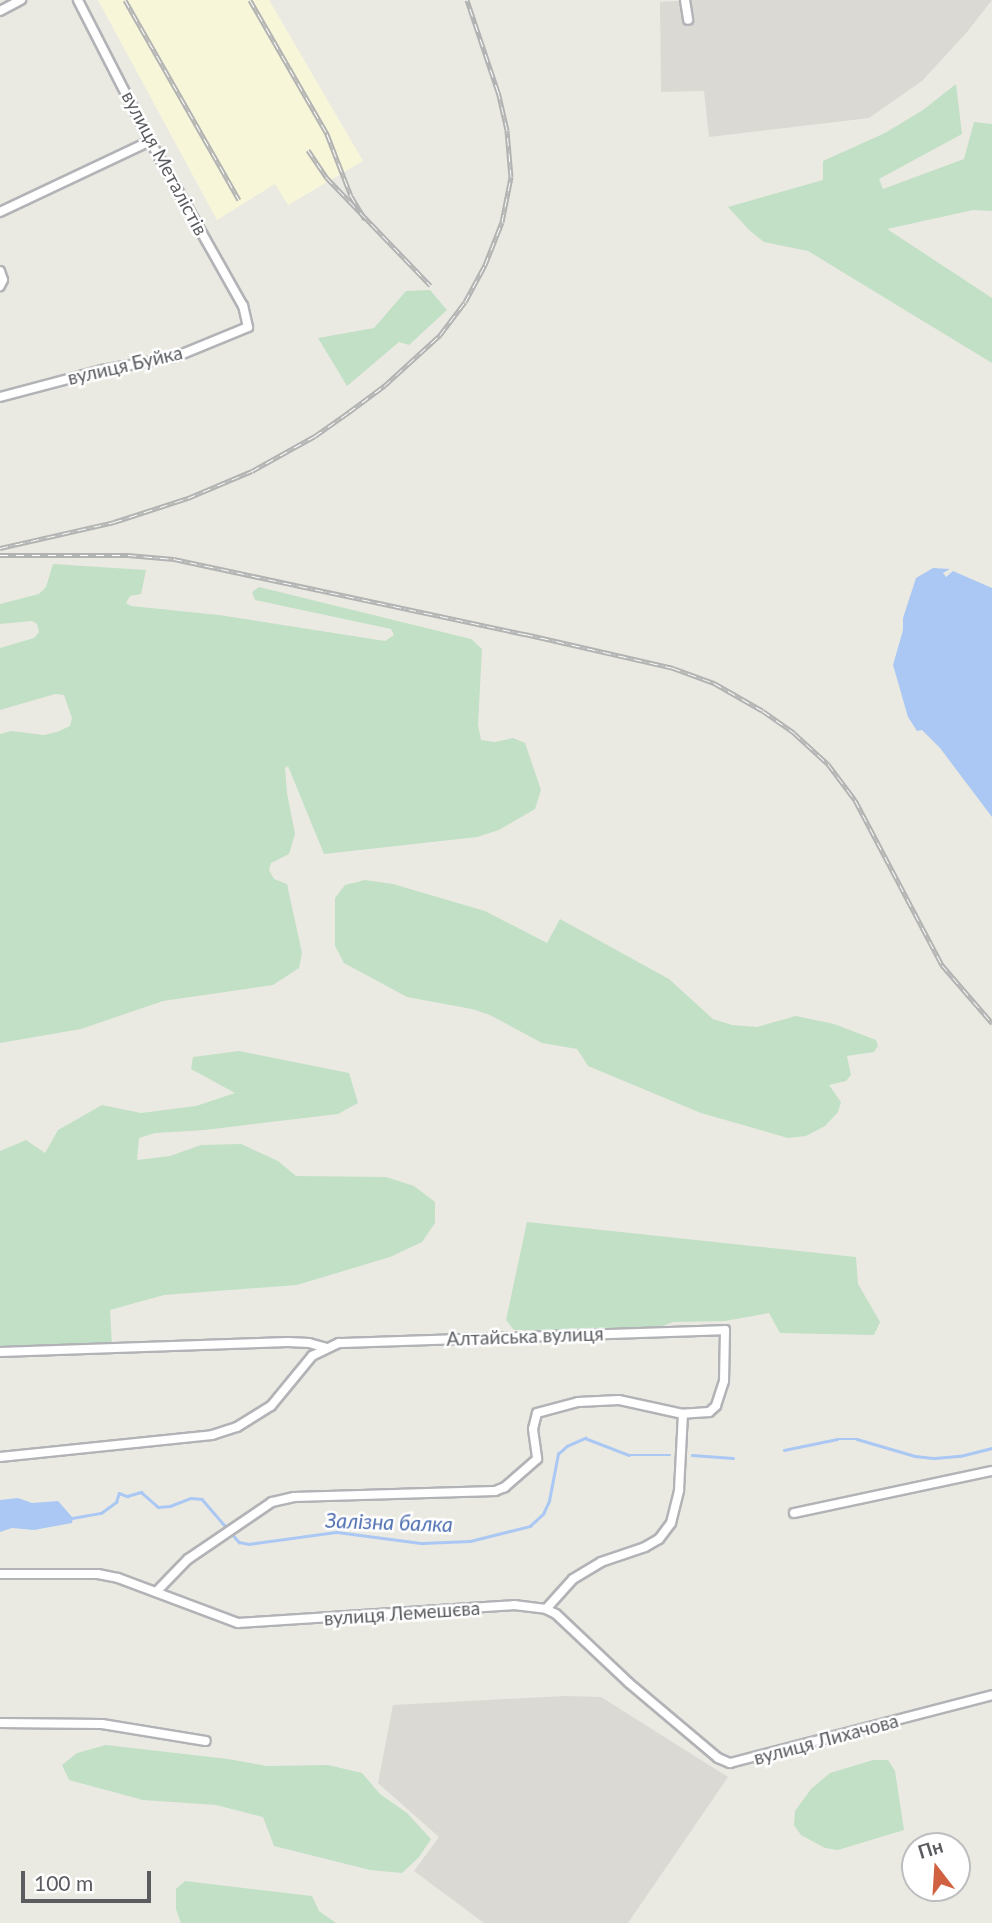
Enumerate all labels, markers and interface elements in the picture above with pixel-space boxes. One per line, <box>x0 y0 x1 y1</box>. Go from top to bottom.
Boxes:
street label: вулиця Металістів <box>117 87 213 239</box>
street label: вулиця Буйка <box>65 341 185 389</box>
street label: Алтайська вулиця <box>446 1322 604 1350</box>
water label: Залізна балка <box>325 1507 453 1537</box>
street label: вулиця Лемешєва <box>323 1596 481 1630</box>
street label: вулиця Лихачова <box>751 1709 901 1769</box>
north arrow <box>901 1832 971 1902</box>
text: Пн <box>915 1834 946 1863</box>
scale bar <box>24 1856 154 1900</box>
text: 100 m <box>34 1870 93 1895</box>

